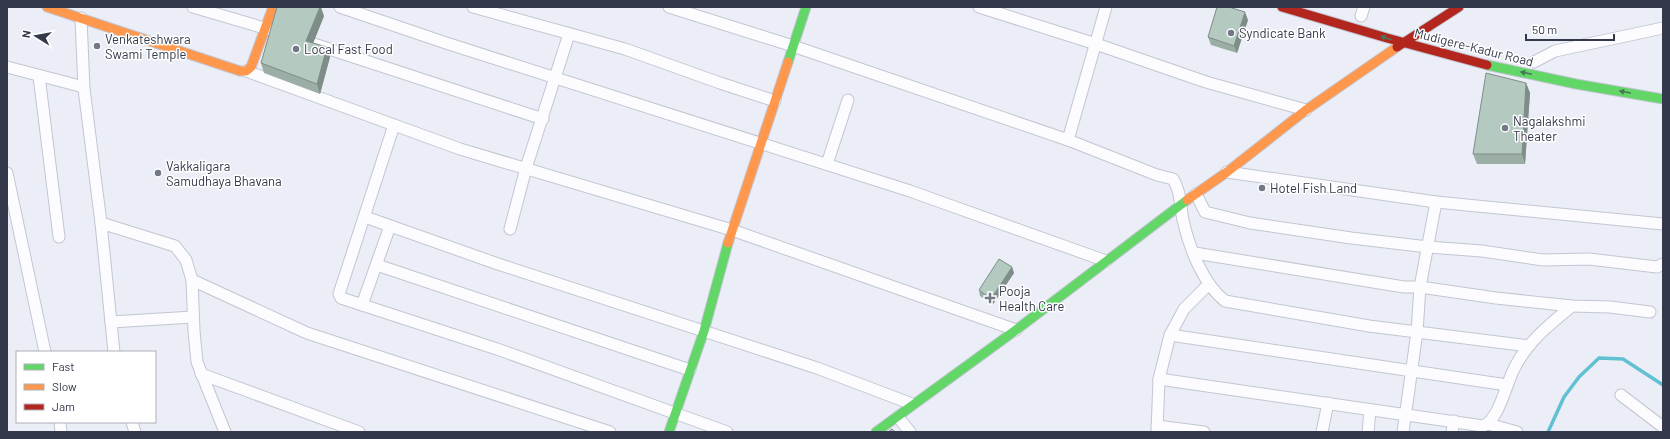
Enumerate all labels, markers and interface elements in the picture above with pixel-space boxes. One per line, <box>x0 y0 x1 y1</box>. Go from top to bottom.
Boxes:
north arrow <box>16 16 56 56</box>
scale bar <box>1526 16 1614 42</box>
text: 50 m <box>1532 22 1557 36</box>
street label: Mudigere-Kadur Road <box>1413 24 1535 70</box>
place label: Syndicate Bank <box>1239 25 1326 41</box>
marker: Syndicate Bank <box>1226 28 1236 38</box>
text: N <box>19 29 33 39</box>
place label: Venkateshwara Swami Temple <box>105 31 191 62</box>
one-way arrow <box>1380 35 1392 41</box>
marker: Venkateshwara Swami Temple <box>92 41 102 51</box>
place label: Local Fast Food <box>304 41 393 57</box>
marker: Local Fast Food <box>291 44 301 54</box>
one-way arrow <box>1520 70 1532 76</box>
one-way arrow <box>1618 89 1631 95</box>
place label: Nagalakshmi Theater <box>1513 113 1585 144</box>
marker: Nagalakshmi Theater <box>1500 123 1510 133</box>
place label: Vakkaligara Samudhaya Bhavana <box>166 158 282 189</box>
marker: Vakkaligara Samudhaya Bhavana <box>153 168 163 178</box>
place label: Hotel Fish Land <box>1270 180 1357 196</box>
marker: Hotel Fish Land <box>1257 183 1267 193</box>
place label: Pooja Health Care <box>999 283 1064 314</box>
marker: Pooja Health Care <box>984 292 996 304</box>
legend <box>16 351 156 423</box>
text: Fast <box>52 359 75 373</box>
text: Slow <box>52 379 77 393</box>
text: Jam <box>52 399 75 413</box>

